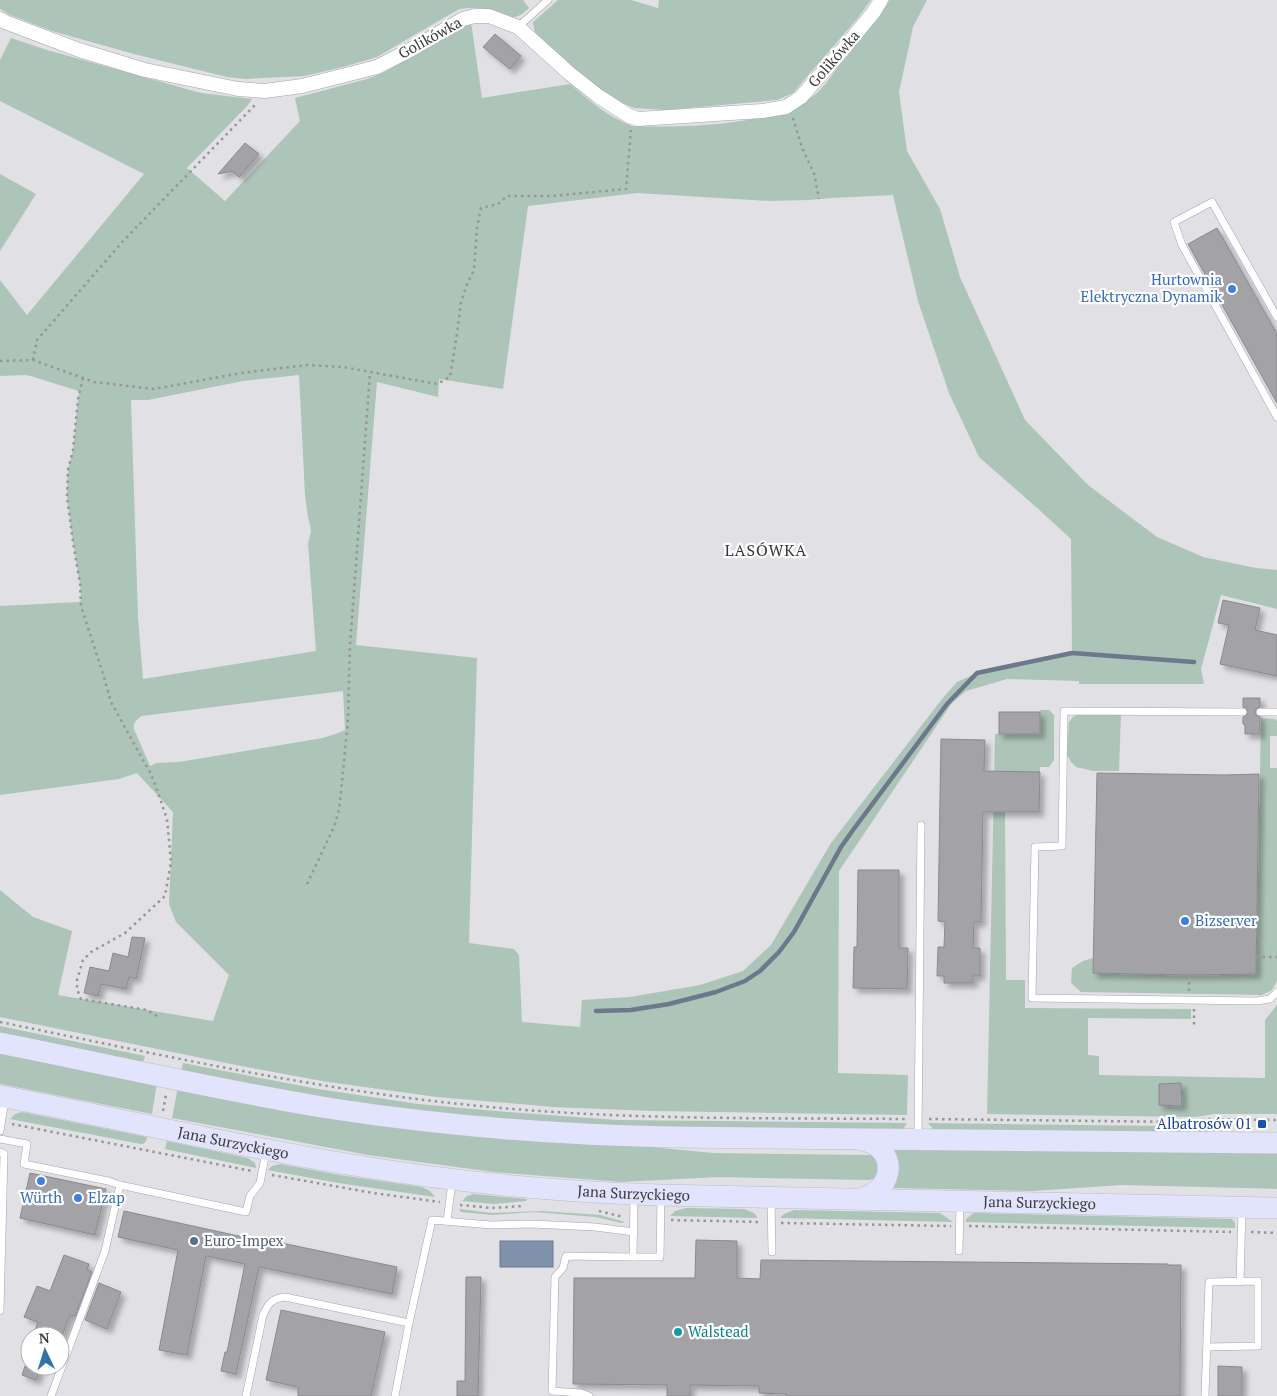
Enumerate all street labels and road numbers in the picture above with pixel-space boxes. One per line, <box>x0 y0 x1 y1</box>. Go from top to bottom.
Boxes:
street label: Golikówka <box>394 11 465 63</box>
street label: Golikówka <box>803 25 864 91</box>
street label: Jana Surzyckiego <box>176 1121 291 1163</box>
street label: Jana Surzyckiego <box>577 1180 690 1205</box>
street label: Jana Surzyckiego <box>983 1191 1096 1213</box>

